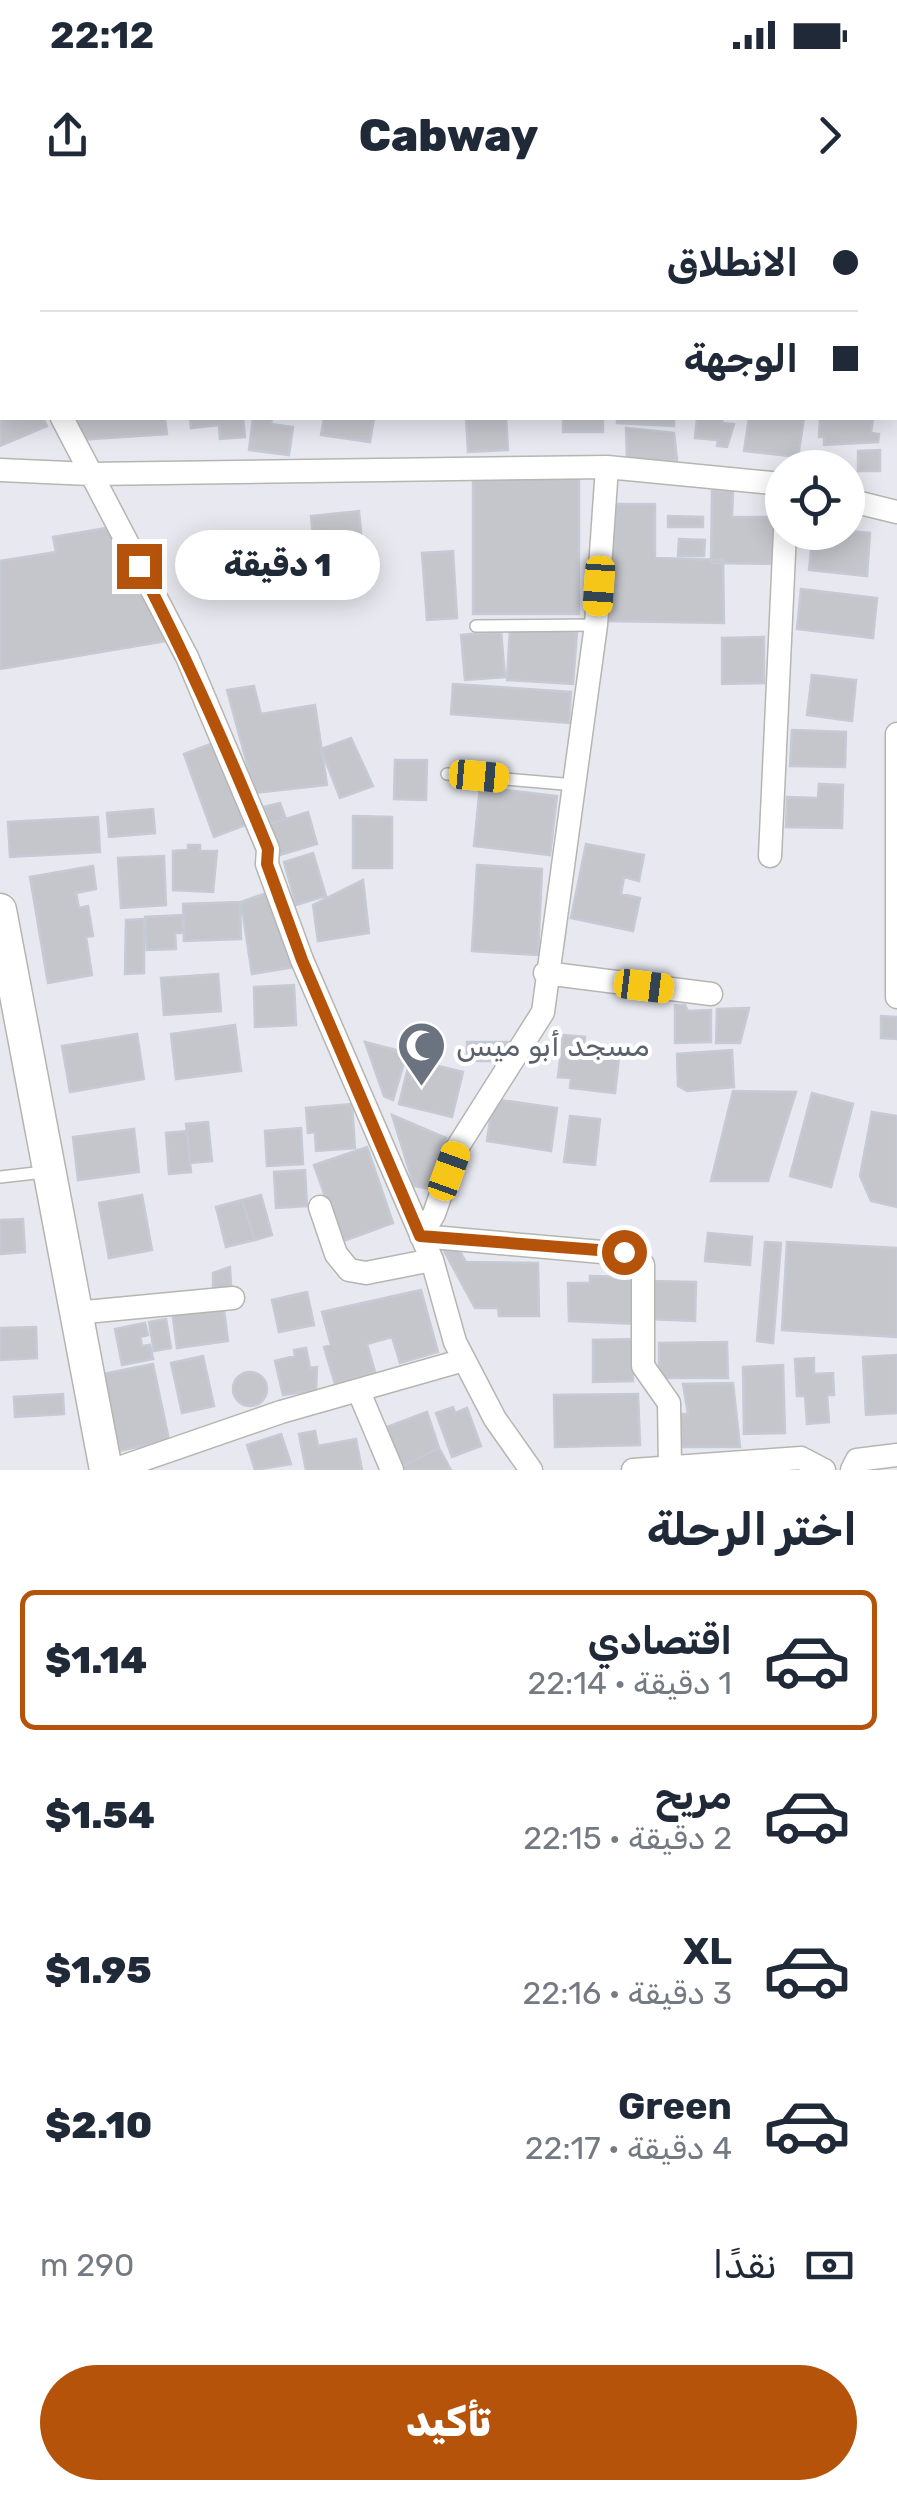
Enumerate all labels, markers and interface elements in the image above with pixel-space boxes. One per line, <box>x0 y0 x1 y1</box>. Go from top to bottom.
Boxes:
text: 22:12 <box>50 12 154 58</box>
icon: share <box>40 108 95 163</box>
icon: forward <box>802 108 857 163</box>
text: Cabway <box>359 109 538 162</box>
text: الانطلاق <box>667 240 798 286</box>
text: الوجهة <box>684 336 798 382</box>
map controls <box>765 450 865 550</box>
button: locate <box>765 450 865 550</box>
callout: 1 دقيقة <box>174 531 379 601</box>
route end <box>117 544 162 589</box>
text: 1 دقيقة <box>224 546 331 584</box>
car <box>582 555 616 617</box>
car <box>448 758 510 794</box>
car <box>612 967 676 1005</box>
mosque icon: مسجد أبو ميس <box>395 1020 447 1088</box>
place label: مسجد أبو ميس <box>456 1028 650 1064</box>
car <box>425 1138 473 1204</box>
route start <box>602 1230 647 1275</box>
text: اختر الرحلة <box>647 1503 857 1556</box>
icon: car <box>762 1615 852 1705</box>
text: اقتصادي <box>588 1618 732 1664</box>
text: $1.14 <box>45 1637 147 1683</box>
text: 1 دقيقة · 22:14 <box>528 1664 732 1702</box>
icon: car <box>762 1770 852 1860</box>
text: مريح <box>655 1773 732 1819</box>
text: $1.54 <box>45 1792 155 1838</box>
text: 2 دقيقة · 22:15 <box>523 1819 732 1857</box>
icon: car <box>762 1925 852 2015</box>
text: XL <box>683 1928 732 1974</box>
text: $1.95 <box>45 1947 152 1993</box>
text: 3 دقيقة · 22:16 <box>523 1974 732 2012</box>
icon: car <box>762 2080 852 2170</box>
text: Green <box>618 2083 732 2129</box>
text: $2.10 <box>45 2102 152 2148</box>
text: 4 دقيقة · 22:17 <box>525 2129 732 2167</box>
icon: cash <box>802 2238 857 2293</box>
text: نقدًا <box>713 2242 777 2288</box>
text: 290 m <box>40 2246 134 2284</box>
button: تأكيد <box>40 2365 857 2480</box>

